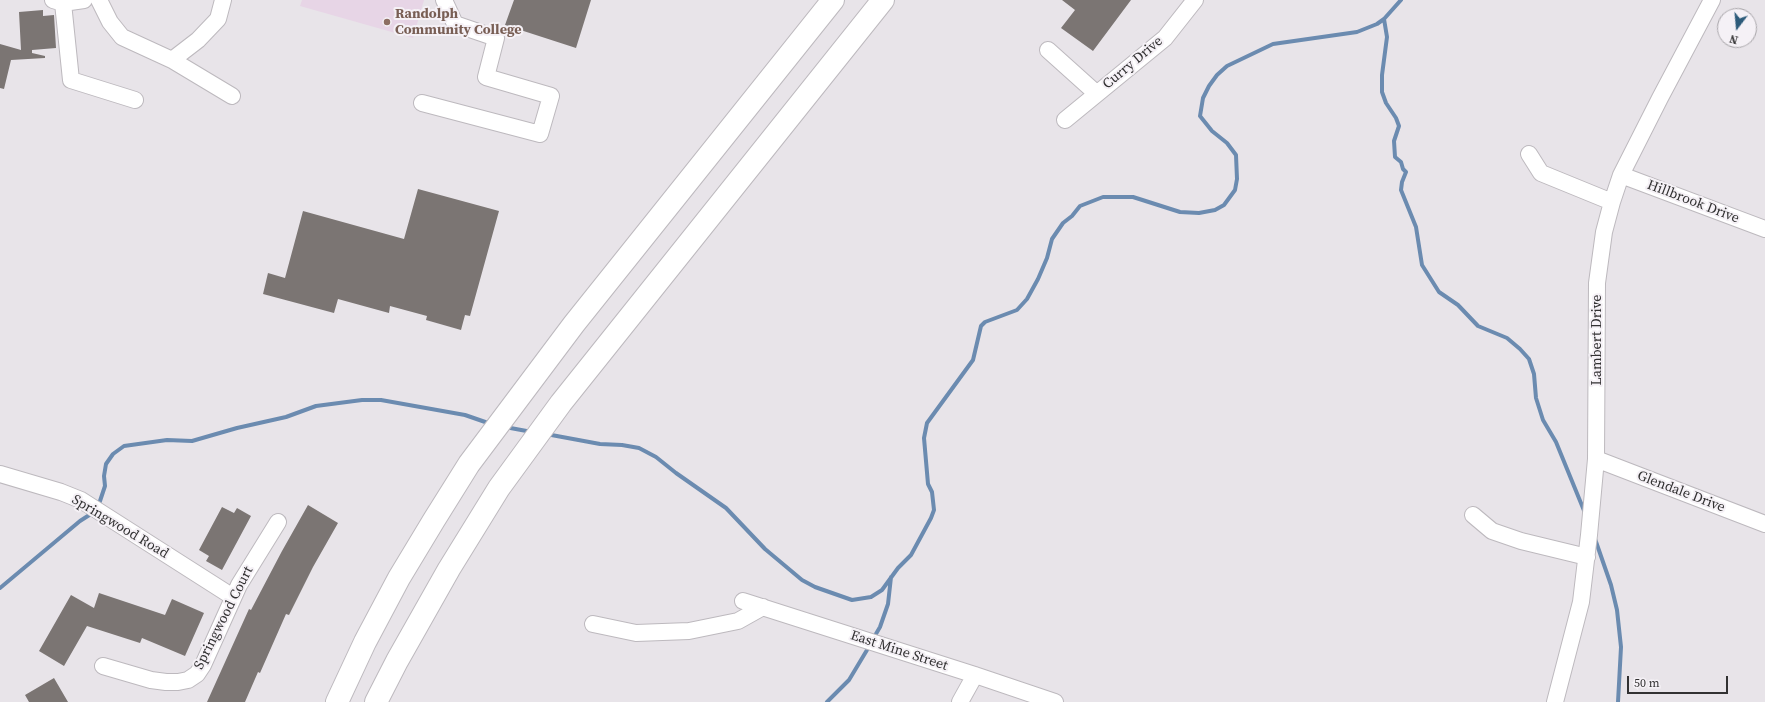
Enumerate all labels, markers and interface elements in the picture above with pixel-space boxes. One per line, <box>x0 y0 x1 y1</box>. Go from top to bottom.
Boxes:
place label: Randolph Community College <box>395 6 522 38</box>
north arrow <box>1717 8 1757 48</box>
marker: Randolph Community College <box>382 17 392 27</box>
text: N <box>1728 31 1740 47</box>
street label: Curry Drive <box>1100 33 1166 93</box>
street label: Hillbrook Drive <box>1645 177 1741 227</box>
street label: Lambert Drive <box>1589 295 1605 385</box>
street label: Glendale Drive <box>1635 468 1727 516</box>
street label: Springwood Road <box>69 492 171 562</box>
street label: Springwood Court <box>191 564 257 672</box>
street label: East Mine Street <box>848 627 950 675</box>
scale bar <box>1629 668 1730 694</box>
text: 50 m <box>1634 675 1660 691</box>

